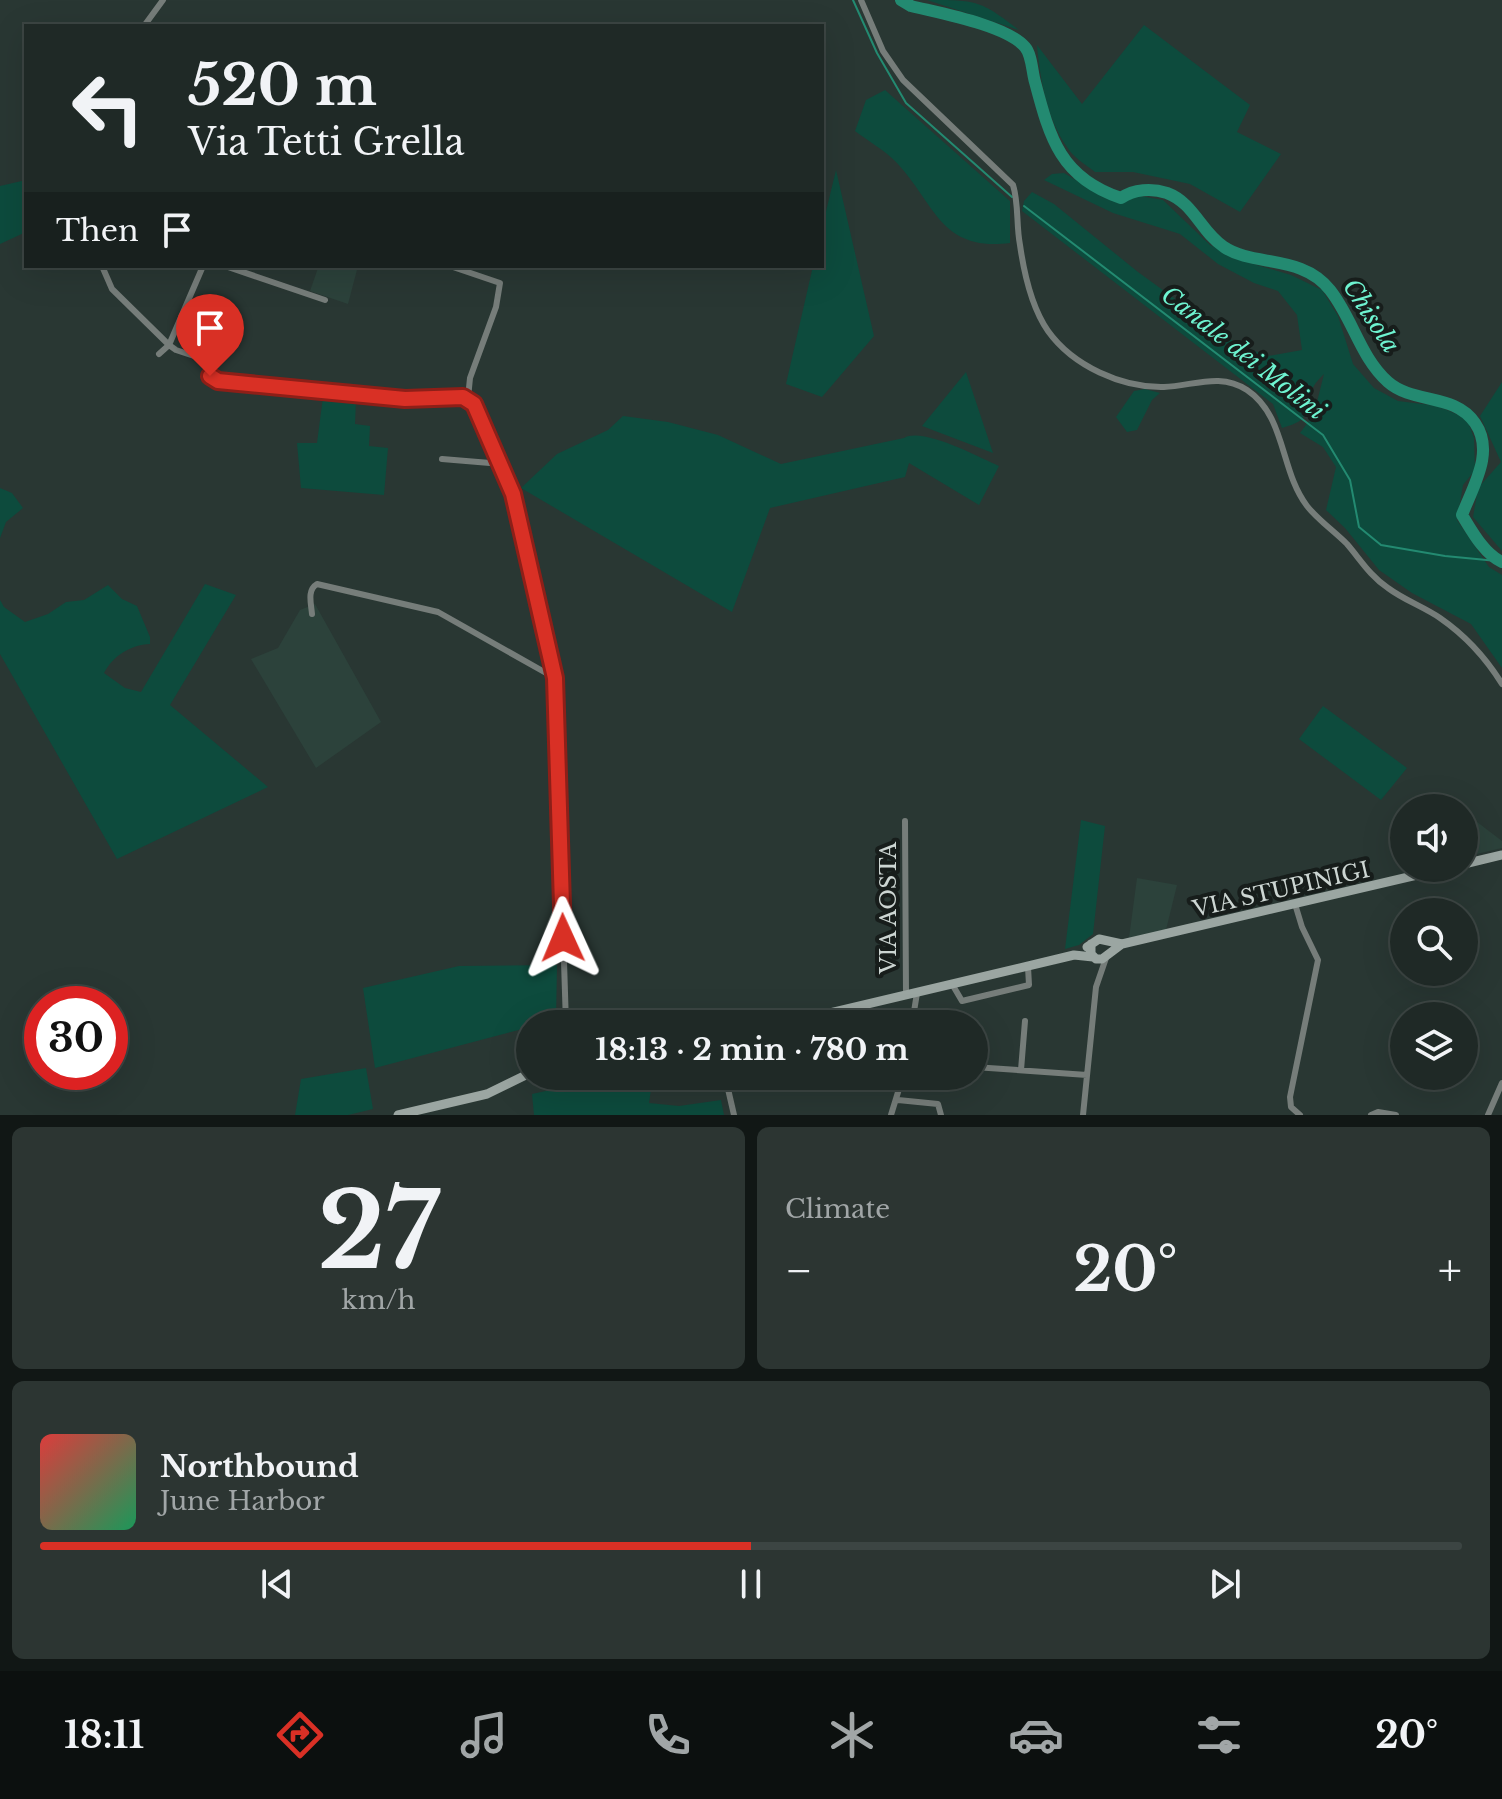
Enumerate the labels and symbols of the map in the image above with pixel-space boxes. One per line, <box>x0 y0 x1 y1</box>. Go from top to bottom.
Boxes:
water label: Chisola <box>1337 273 1406 358</box>
water label: Canale dei Molini <box>1156 280 1331 426</box>
pin <box>176 294 244 376</box>
street label: VIA AOSTA <box>875 841 902 975</box>
street label: VIA STUPINIGI <box>1189 856 1372 923</box>
position arrow <box>521 896 605 980</box>
speed limit sign: 30 <box>24 986 128 1090</box>

